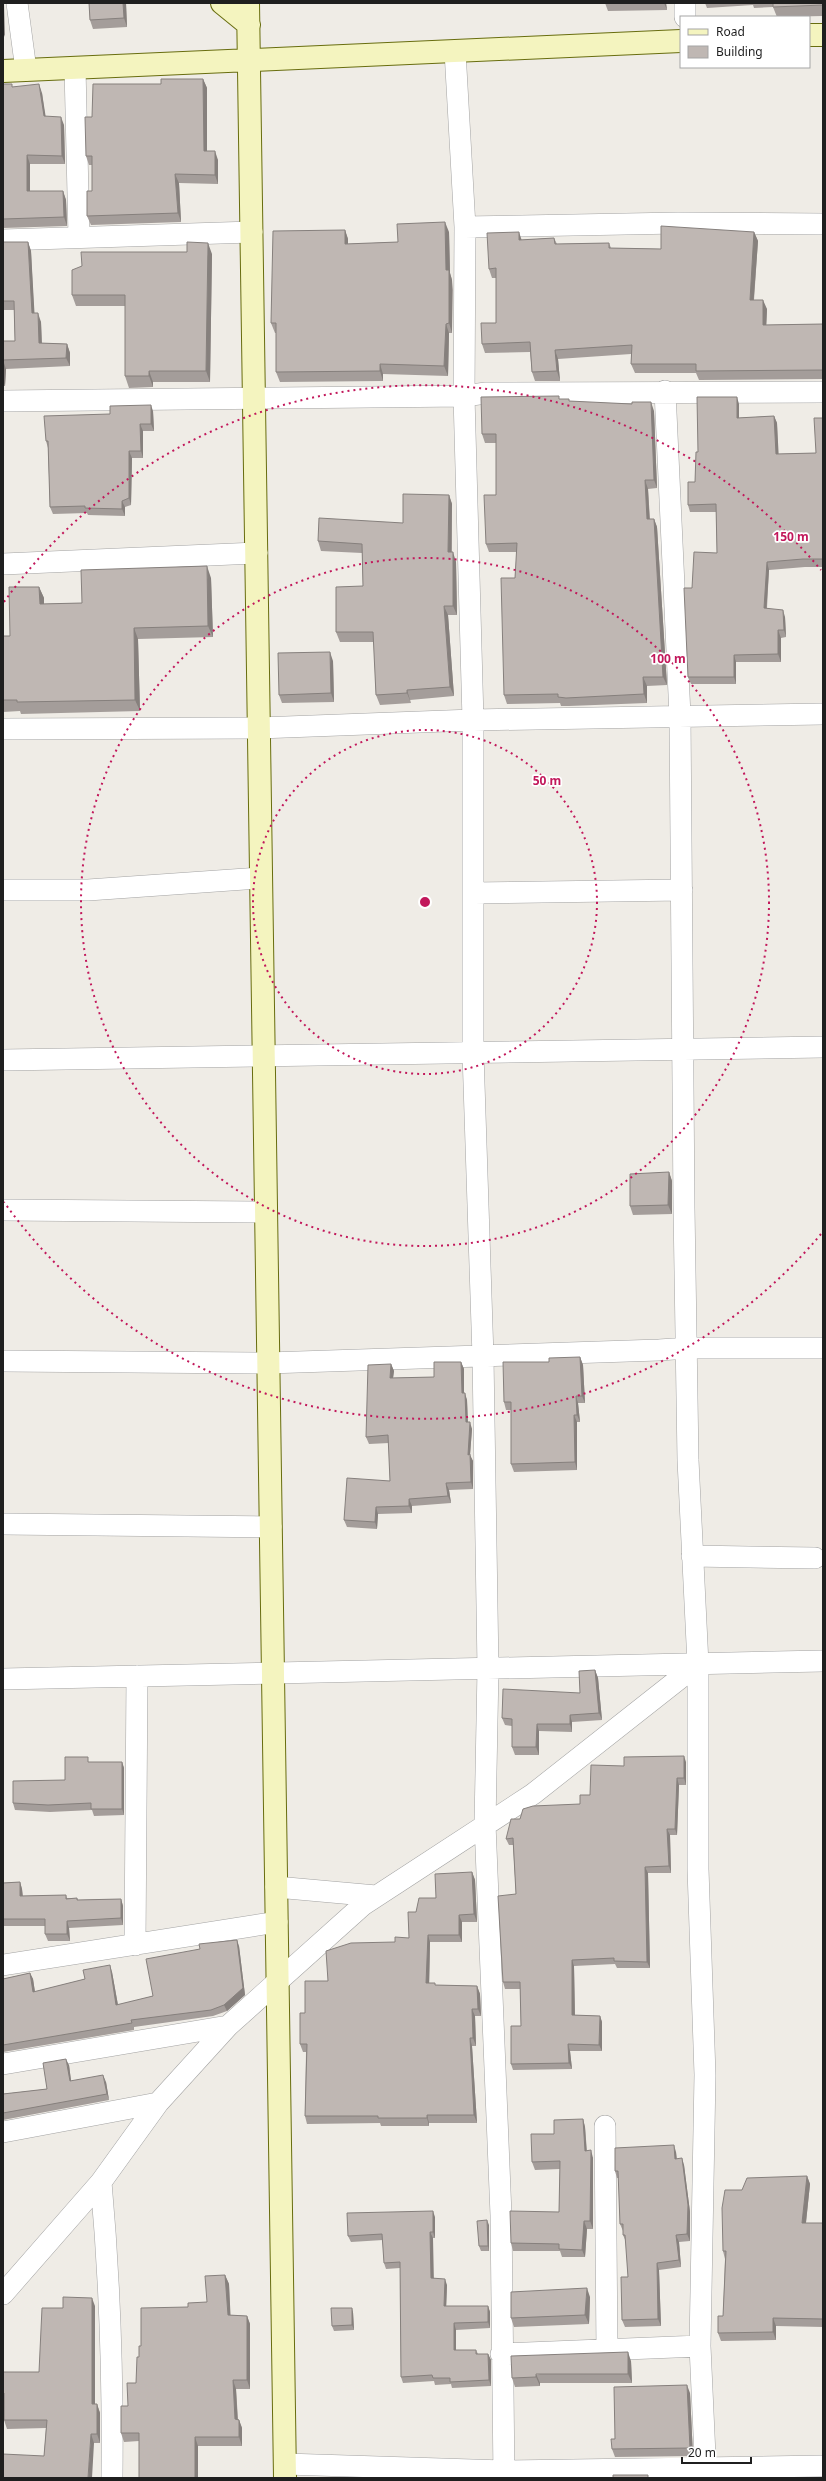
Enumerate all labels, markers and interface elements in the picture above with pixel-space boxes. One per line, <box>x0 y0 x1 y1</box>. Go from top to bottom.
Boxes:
legend <box>680 16 810 68</box>
text: Road <box>716 23 745 40</box>
text: Building <box>716 43 763 60</box>
text: 150 m <box>773 528 809 545</box>
text: 100 m <box>650 650 686 667</box>
text: 50 m <box>533 772 561 789</box>
centre of rings <box>418 895 432 909</box>
scale bar <box>682 2439 751 2465</box>
text: 20 m <box>688 2444 716 2461</box>

